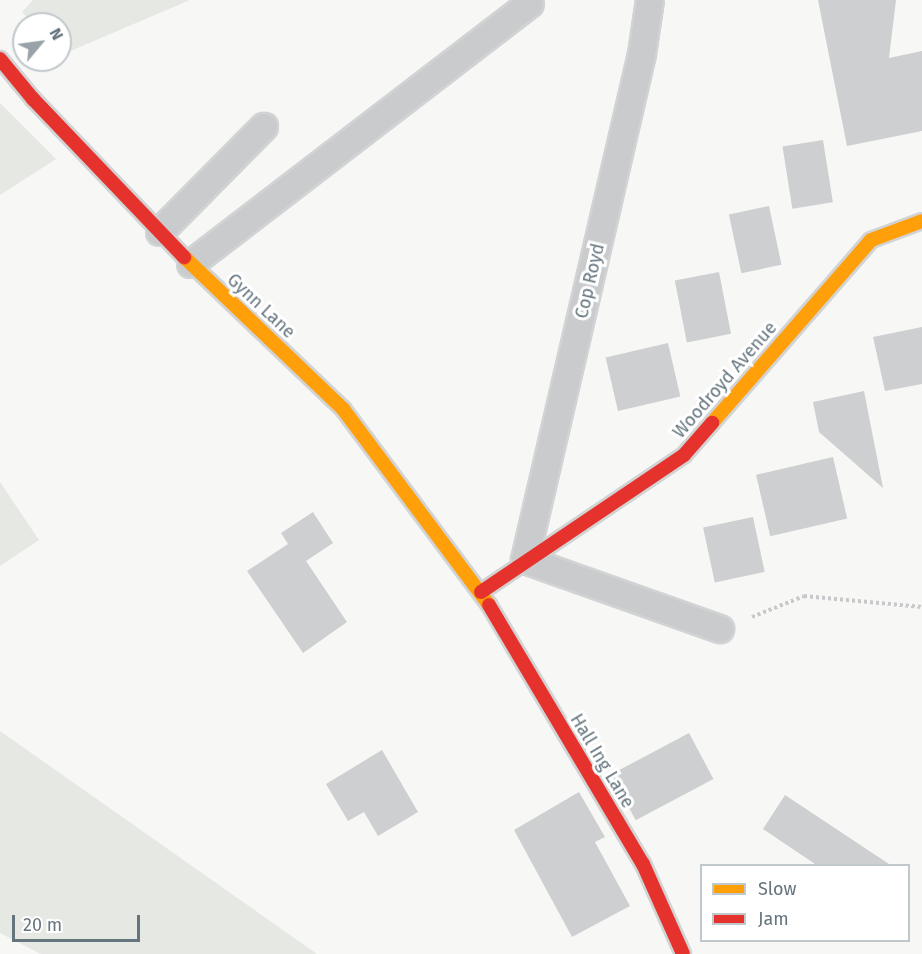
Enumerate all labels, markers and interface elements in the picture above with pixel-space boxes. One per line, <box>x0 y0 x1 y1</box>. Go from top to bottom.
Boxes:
north arrow <box>12 12 72 72</box>
text: N <box>46 25 67 43</box>
street label: Cop Royd <box>571 241 609 321</box>
street label: Gynn Lane <box>223 269 299 343</box>
street label: Woodroyd Avenue <box>669 317 781 443</box>
street label: Hall Ing Lane <box>565 710 639 812</box>
legend <box>700 864 910 942</box>
text: Slow <box>758 878 796 900</box>
scale bar <box>15 903 142 941</box>
text: Jam <box>758 908 789 930</box>
text: 20 m <box>23 914 62 936</box>

